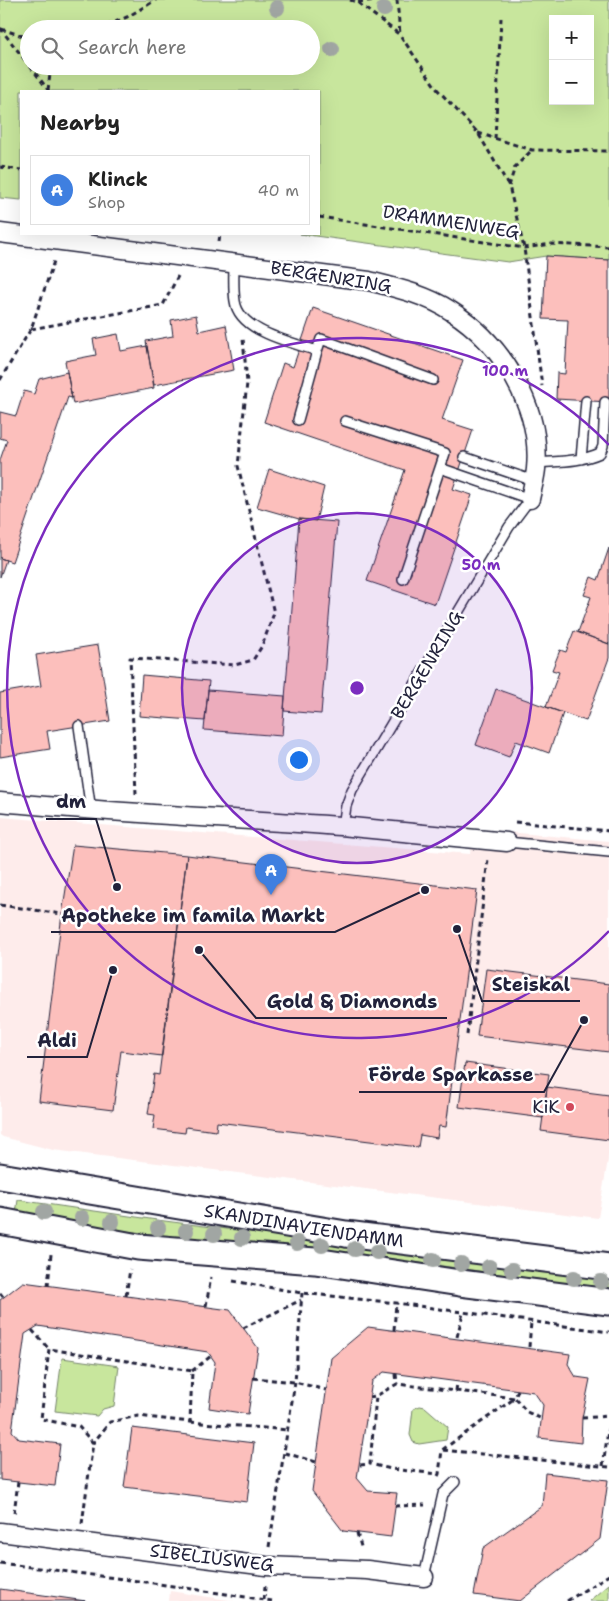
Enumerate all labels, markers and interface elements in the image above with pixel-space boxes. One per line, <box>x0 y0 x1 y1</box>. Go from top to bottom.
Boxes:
map controls <box>549 15 594 105</box>
button: + <box>549 15 594 60</box>
search box <box>20 20 320 75</box>
icon: search <box>38 34 66 62</box>
text: Search here <box>78 35 187 60</box>
button: − <box>549 60 594 105</box>
text: Nearby <box>40 109 120 137</box>
text: Klinck <box>88 167 148 192</box>
text: A <box>51 180 63 201</box>
text: 40 m <box>257 180 299 201</box>
text: Shop <box>88 192 125 213</box>
street label: DRAMMENWEG <box>381 199 521 245</box>
street label: BERGENRING <box>269 256 394 298</box>
text: 100 m <box>482 361 528 381</box>
text: 50 m <box>462 555 501 575</box>
street label: BERGENRING <box>385 606 469 724</box>
centre of rings <box>348 679 366 697</box>
your location <box>286 747 312 773</box>
callout: dm <box>46 785 96 819</box>
text: dm <box>56 789 86 814</box>
pin: A <box>255 854 287 895</box>
callout: Apotheke im famila Markt <box>51 898 335 932</box>
text: Apotheke im famila Markt <box>61 903 325 928</box>
callout: Steiskal <box>482 967 580 1001</box>
text: Steiskal <box>492 972 571 997</box>
callout: Gold & Diamonds <box>256 984 447 1018</box>
text: Gold & Diamonds <box>267 989 437 1014</box>
callout: Aldi <box>27 1023 87 1057</box>
text: Aldi <box>37 1028 77 1053</box>
callout: Förde Sparkasse <box>359 1058 544 1092</box>
text: Förde Sparkasse <box>368 1062 534 1087</box>
place label: KiK <box>532 1095 560 1119</box>
marker: KiK <box>564 1101 576 1113</box>
street label: SKANDINAVIENDAMM <box>202 1198 405 1253</box>
street label: SIBELIUSWEG <box>149 1538 276 1578</box>

